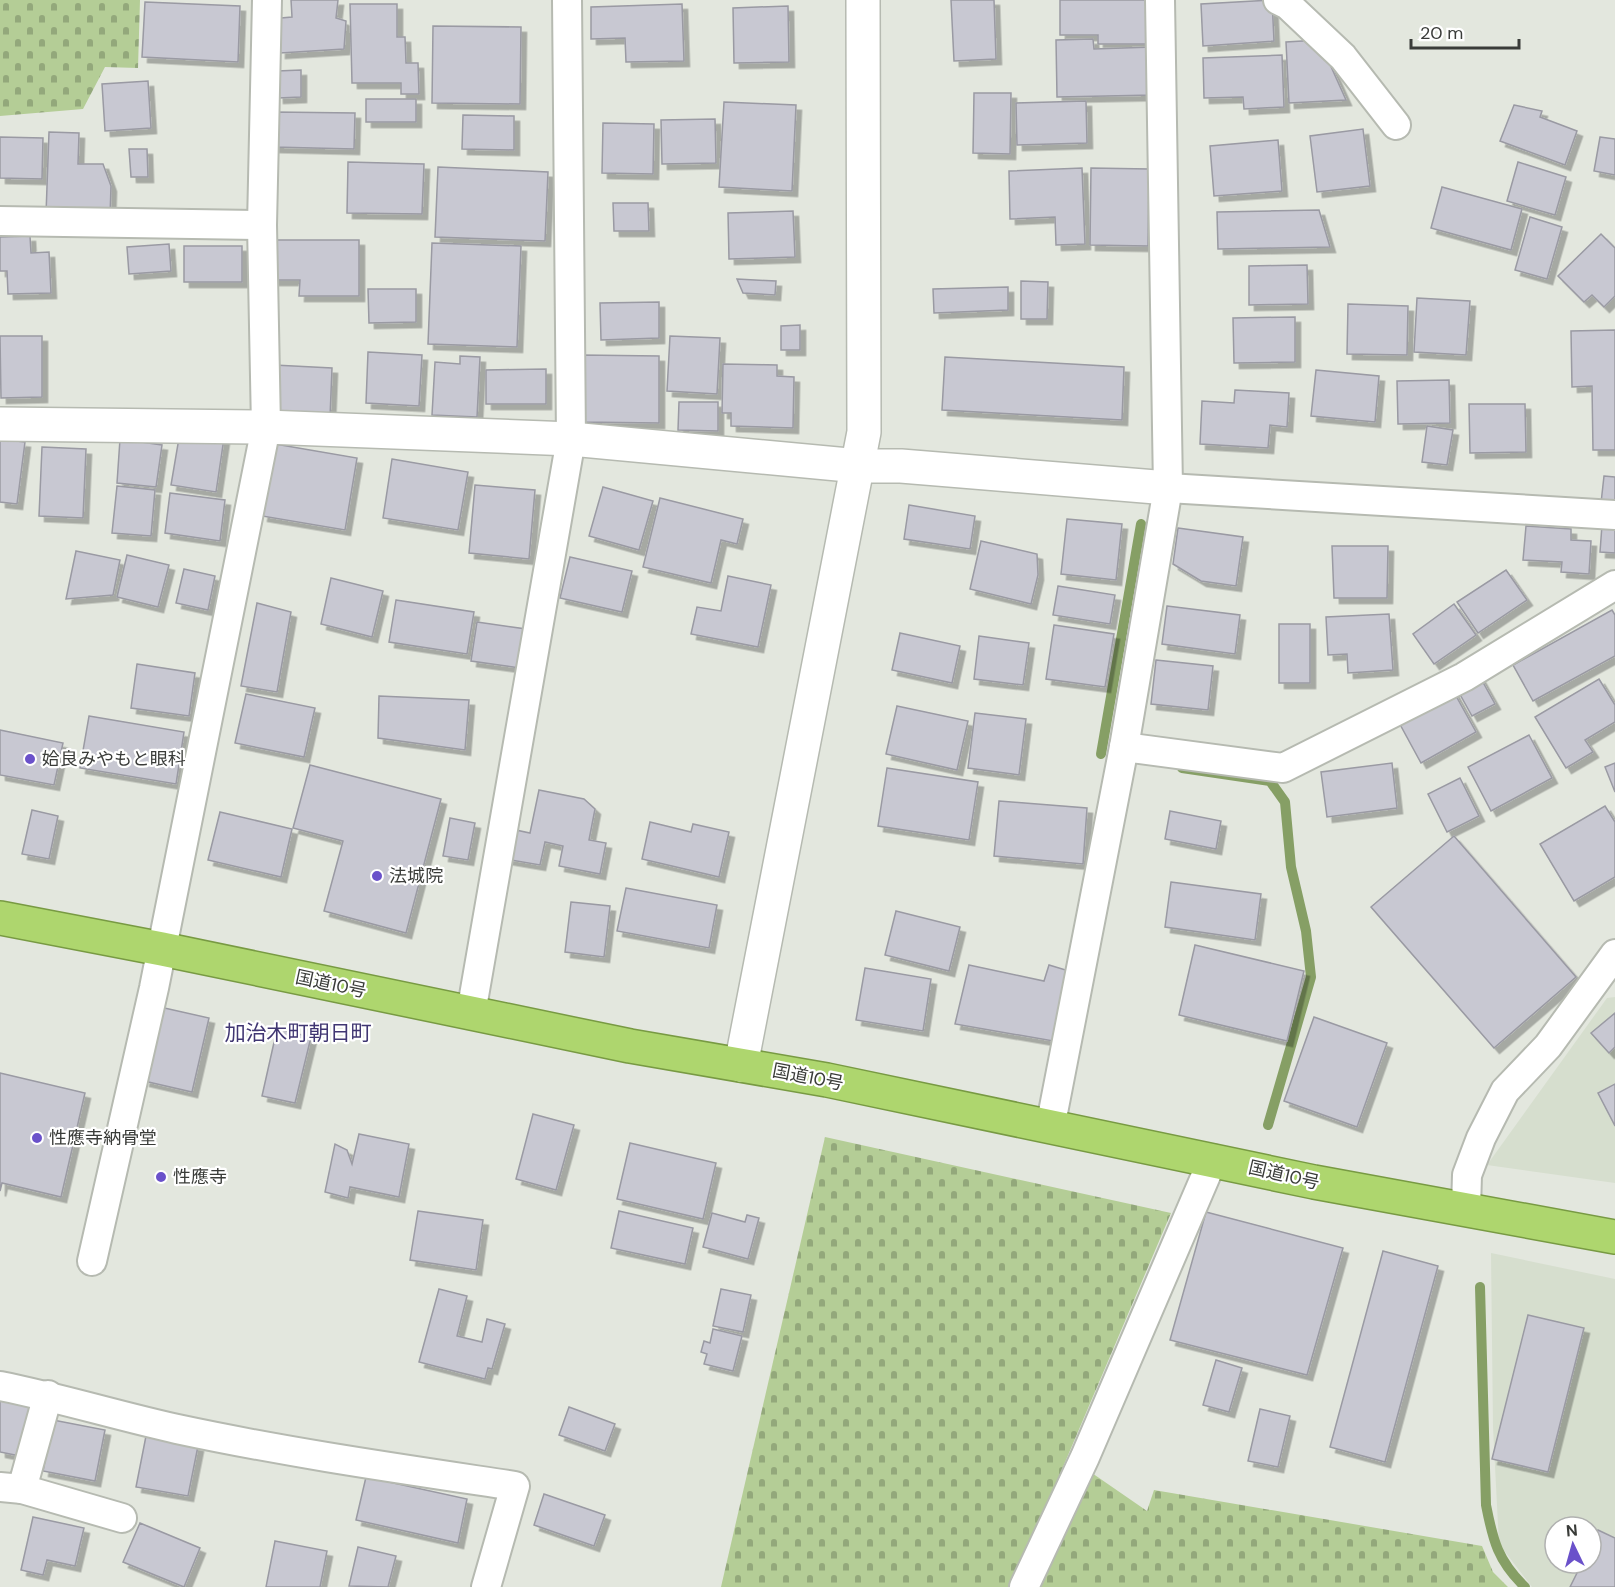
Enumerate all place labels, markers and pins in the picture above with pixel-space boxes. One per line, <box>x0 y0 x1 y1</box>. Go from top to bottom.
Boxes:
place label: 姶良みやもと眼科 <box>42 747 186 771</box>
marker: 姶良みやもと眼科 <box>23 752 37 766</box>
place label: 法城院 <box>389 864 443 888</box>
marker: 法城院 <box>370 869 384 883</box>
place label: 性應寺納骨堂 <box>49 1126 157 1150</box>
marker: 性應寺納骨堂 <box>30 1131 44 1145</box>
place label: 性應寺 <box>173 1165 227 1189</box>
marker: 性應寺 <box>154 1170 168 1184</box>

